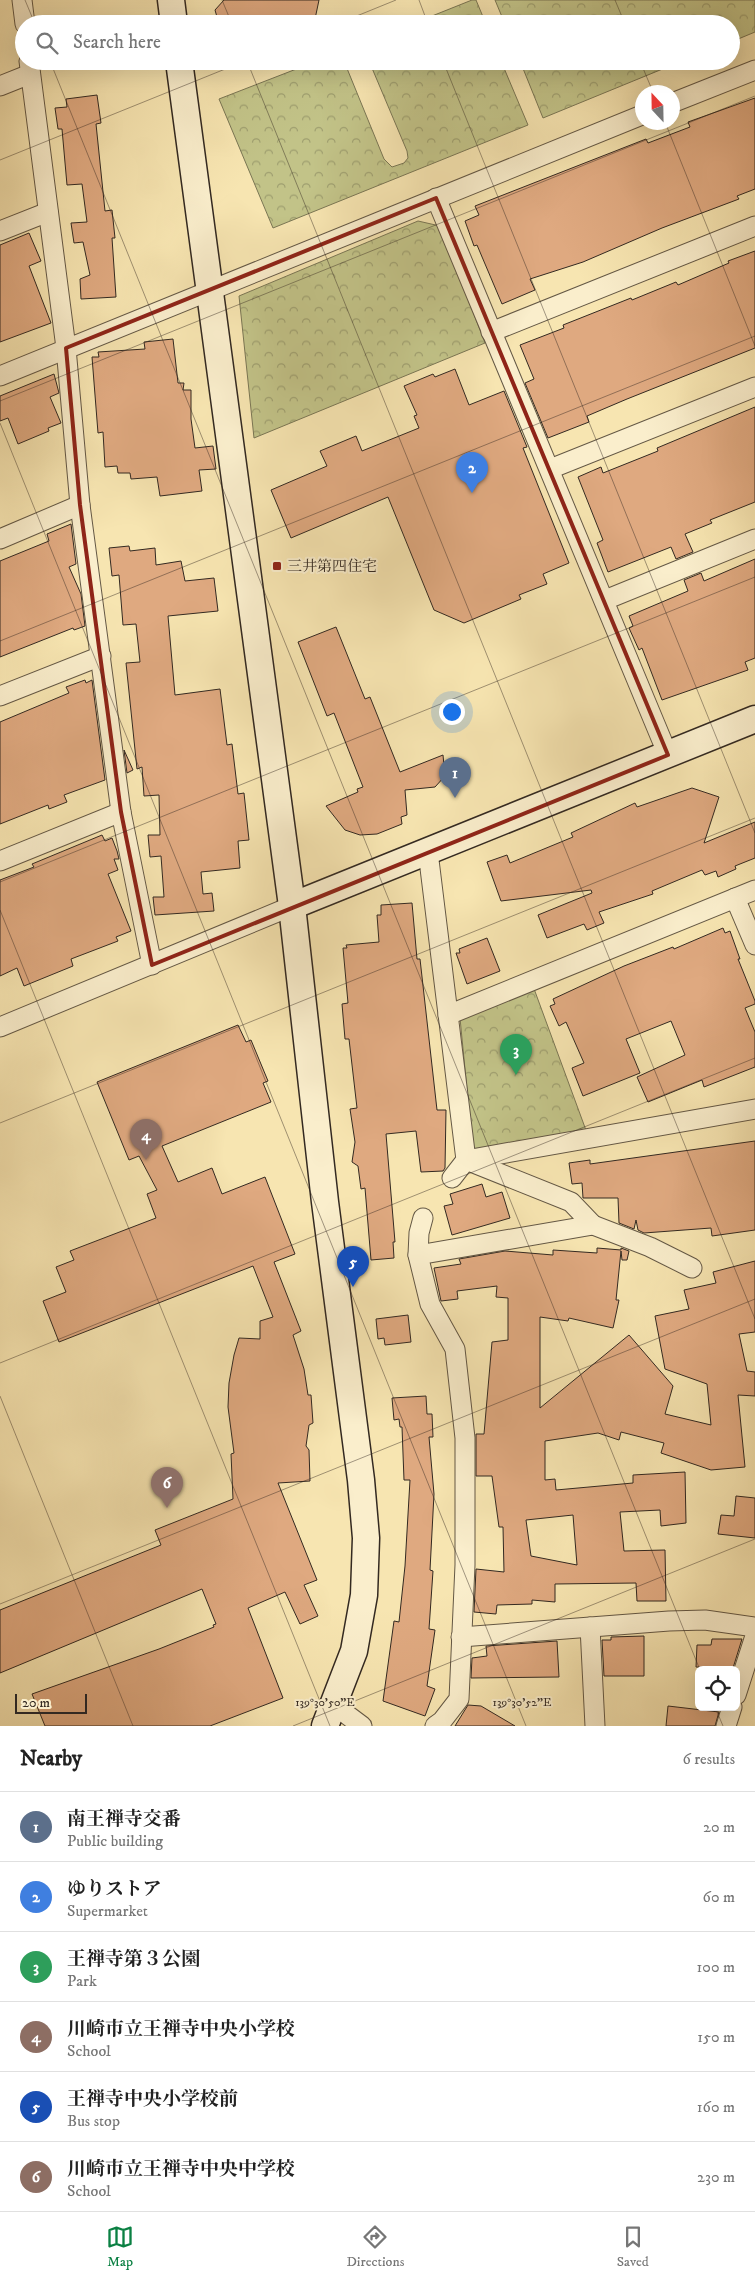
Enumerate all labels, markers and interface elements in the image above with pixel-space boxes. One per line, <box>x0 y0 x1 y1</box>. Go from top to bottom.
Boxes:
search box <box>15 15 740 70</box>
icon: search <box>33 29 61 57</box>
text: Search here <box>73 31 161 54</box>
north arrow <box>635 85 680 130</box>
pin: 2 <box>456 452 488 493</box>
place label: 三井第四住宅 <box>287 557 377 576</box>
marker: 三井第四住宅 <box>271 560 283 572</box>
your location <box>439 699 465 725</box>
pin: 1 <box>439 757 471 798</box>
pin: 3 <box>500 1034 532 1075</box>
pin: 4 <box>130 1119 162 1160</box>
pin: 5 <box>337 1246 369 1287</box>
pin: 6 <box>151 1467 183 1508</box>
map controls <box>695 1666 740 1711</box>
button: locate <box>695 1666 740 1711</box>
scale bar <box>15 1691 88 1714</box>
text: 20 m <box>22 1694 50 1712</box>
text: 139°30'50"E <box>295 1695 355 1710</box>
text: 139°30'52"E <box>492 1695 552 1710</box>
text: Nearby <box>20 1746 82 1772</box>
text: 6 results <box>682 1749 735 1769</box>
text: 南王禅寺交番 <box>67 1808 181 1831</box>
text: 1 <box>33 1817 39 1837</box>
text: 20 m <box>703 1817 735 1837</box>
text: Public building <box>67 1831 163 1851</box>
text: ゆりストア <box>67 1878 161 1901</box>
text: 2 <box>32 1887 40 1907</box>
text: 60 m <box>703 1887 735 1907</box>
text: Supermarket <box>67 1901 148 1921</box>
text: 王禅寺第３公園 <box>67 1948 200 1971</box>
text: 3 <box>33 1957 39 1977</box>
text: 100 m <box>697 1957 735 1977</box>
text: Park <box>67 1971 97 1991</box>
text: 川崎市立王禅寺中央小学校 <box>67 2018 295 2041</box>
text: 4 <box>31 2027 41 2047</box>
text: 150 m <box>697 2027 735 2047</box>
text: School <box>67 2041 111 2061</box>
text: 王禅寺中央小学校前 <box>67 2088 238 2111</box>
text: 5 <box>32 2097 40 2117</box>
text: 160 m <box>697 2097 735 2117</box>
text: Bus stop <box>67 2111 120 2131</box>
text: 川崎市立王禅寺中央中学校 <box>67 2158 295 2181</box>
text: 6 <box>32 2167 40 2187</box>
text: 230 m <box>697 2167 735 2187</box>
text: School <box>67 2181 111 2201</box>
tab: Map <box>106 2223 134 2271</box>
tab: Directions <box>346 2223 404 2271</box>
tab: Saved <box>617 2223 649 2271</box>

